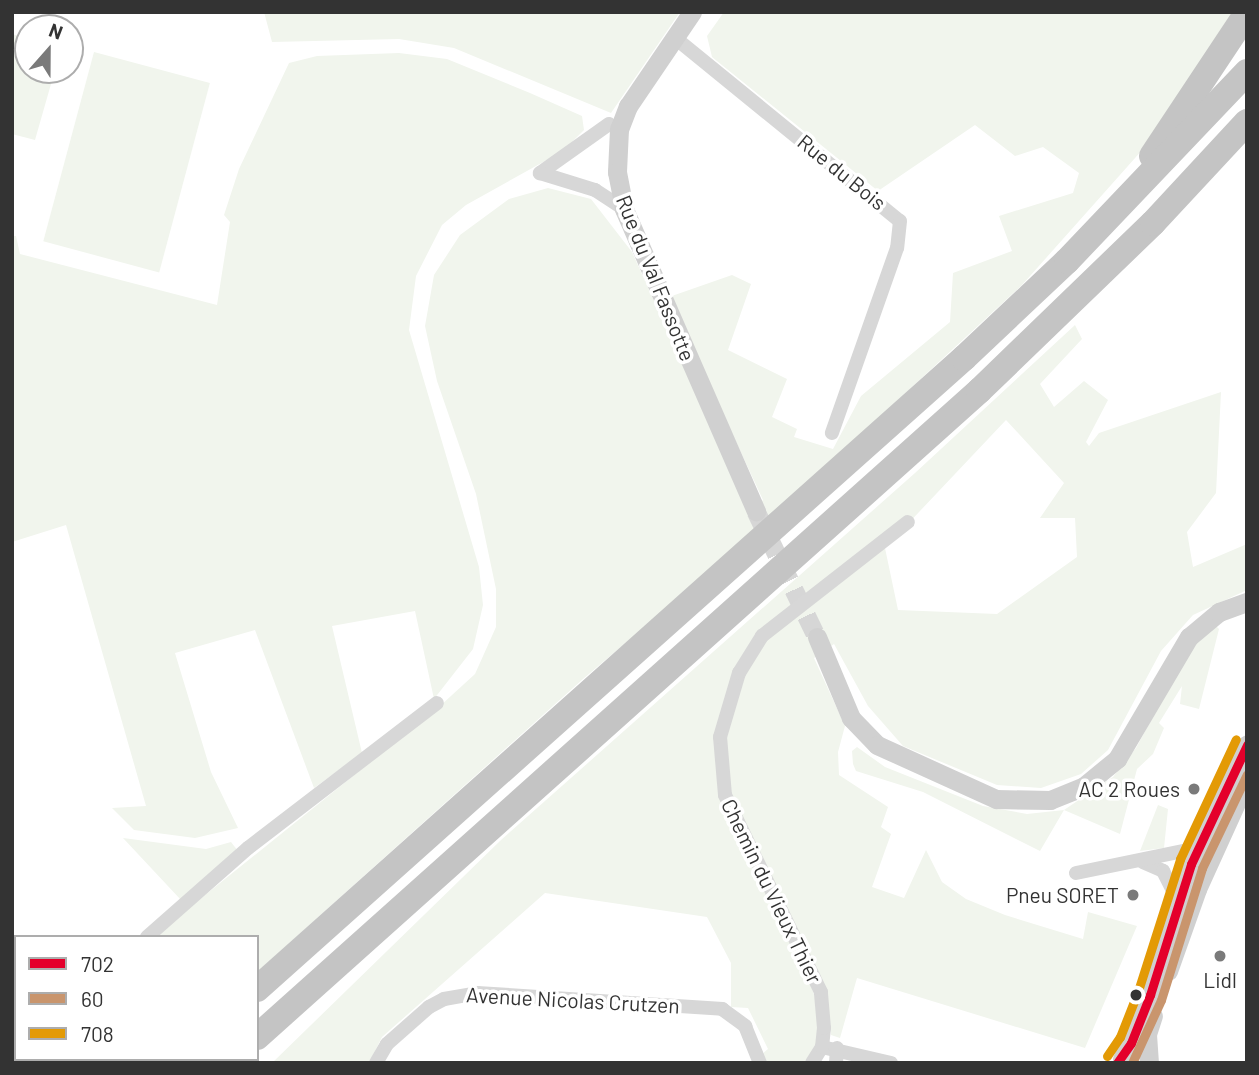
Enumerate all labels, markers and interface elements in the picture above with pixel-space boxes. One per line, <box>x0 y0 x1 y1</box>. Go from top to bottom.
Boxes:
north arrow <box>14 14 84 84</box>
text: N <box>46 18 66 44</box>
street label: Rue du Bois <box>793 129 891 215</box>
street label: Rue du Val Fassotte <box>611 191 701 365</box>
place label: AC 2 Roues <box>1079 776 1180 802</box>
marker: AC 2 Roues <box>1186 781 1202 797</box>
street label: Chemin du Vieux Thier <box>716 795 828 987</box>
place label: Pneu SORET <box>1006 882 1119 908</box>
marker: Pneu SORET <box>1125 887 1141 903</box>
legend <box>14 935 259 1061</box>
marker: Lidl <box>1212 948 1228 964</box>
text: 702 <box>81 951 114 976</box>
place label: Lidl <box>1203 967 1237 993</box>
street label: Avenue Nicolas Crutzen <box>466 982 680 1018</box>
text: 60 <box>81 986 104 1011</box>
unlabelled marker <box>1129 988 1143 1002</box>
text: 708 <box>81 1021 114 1046</box>

